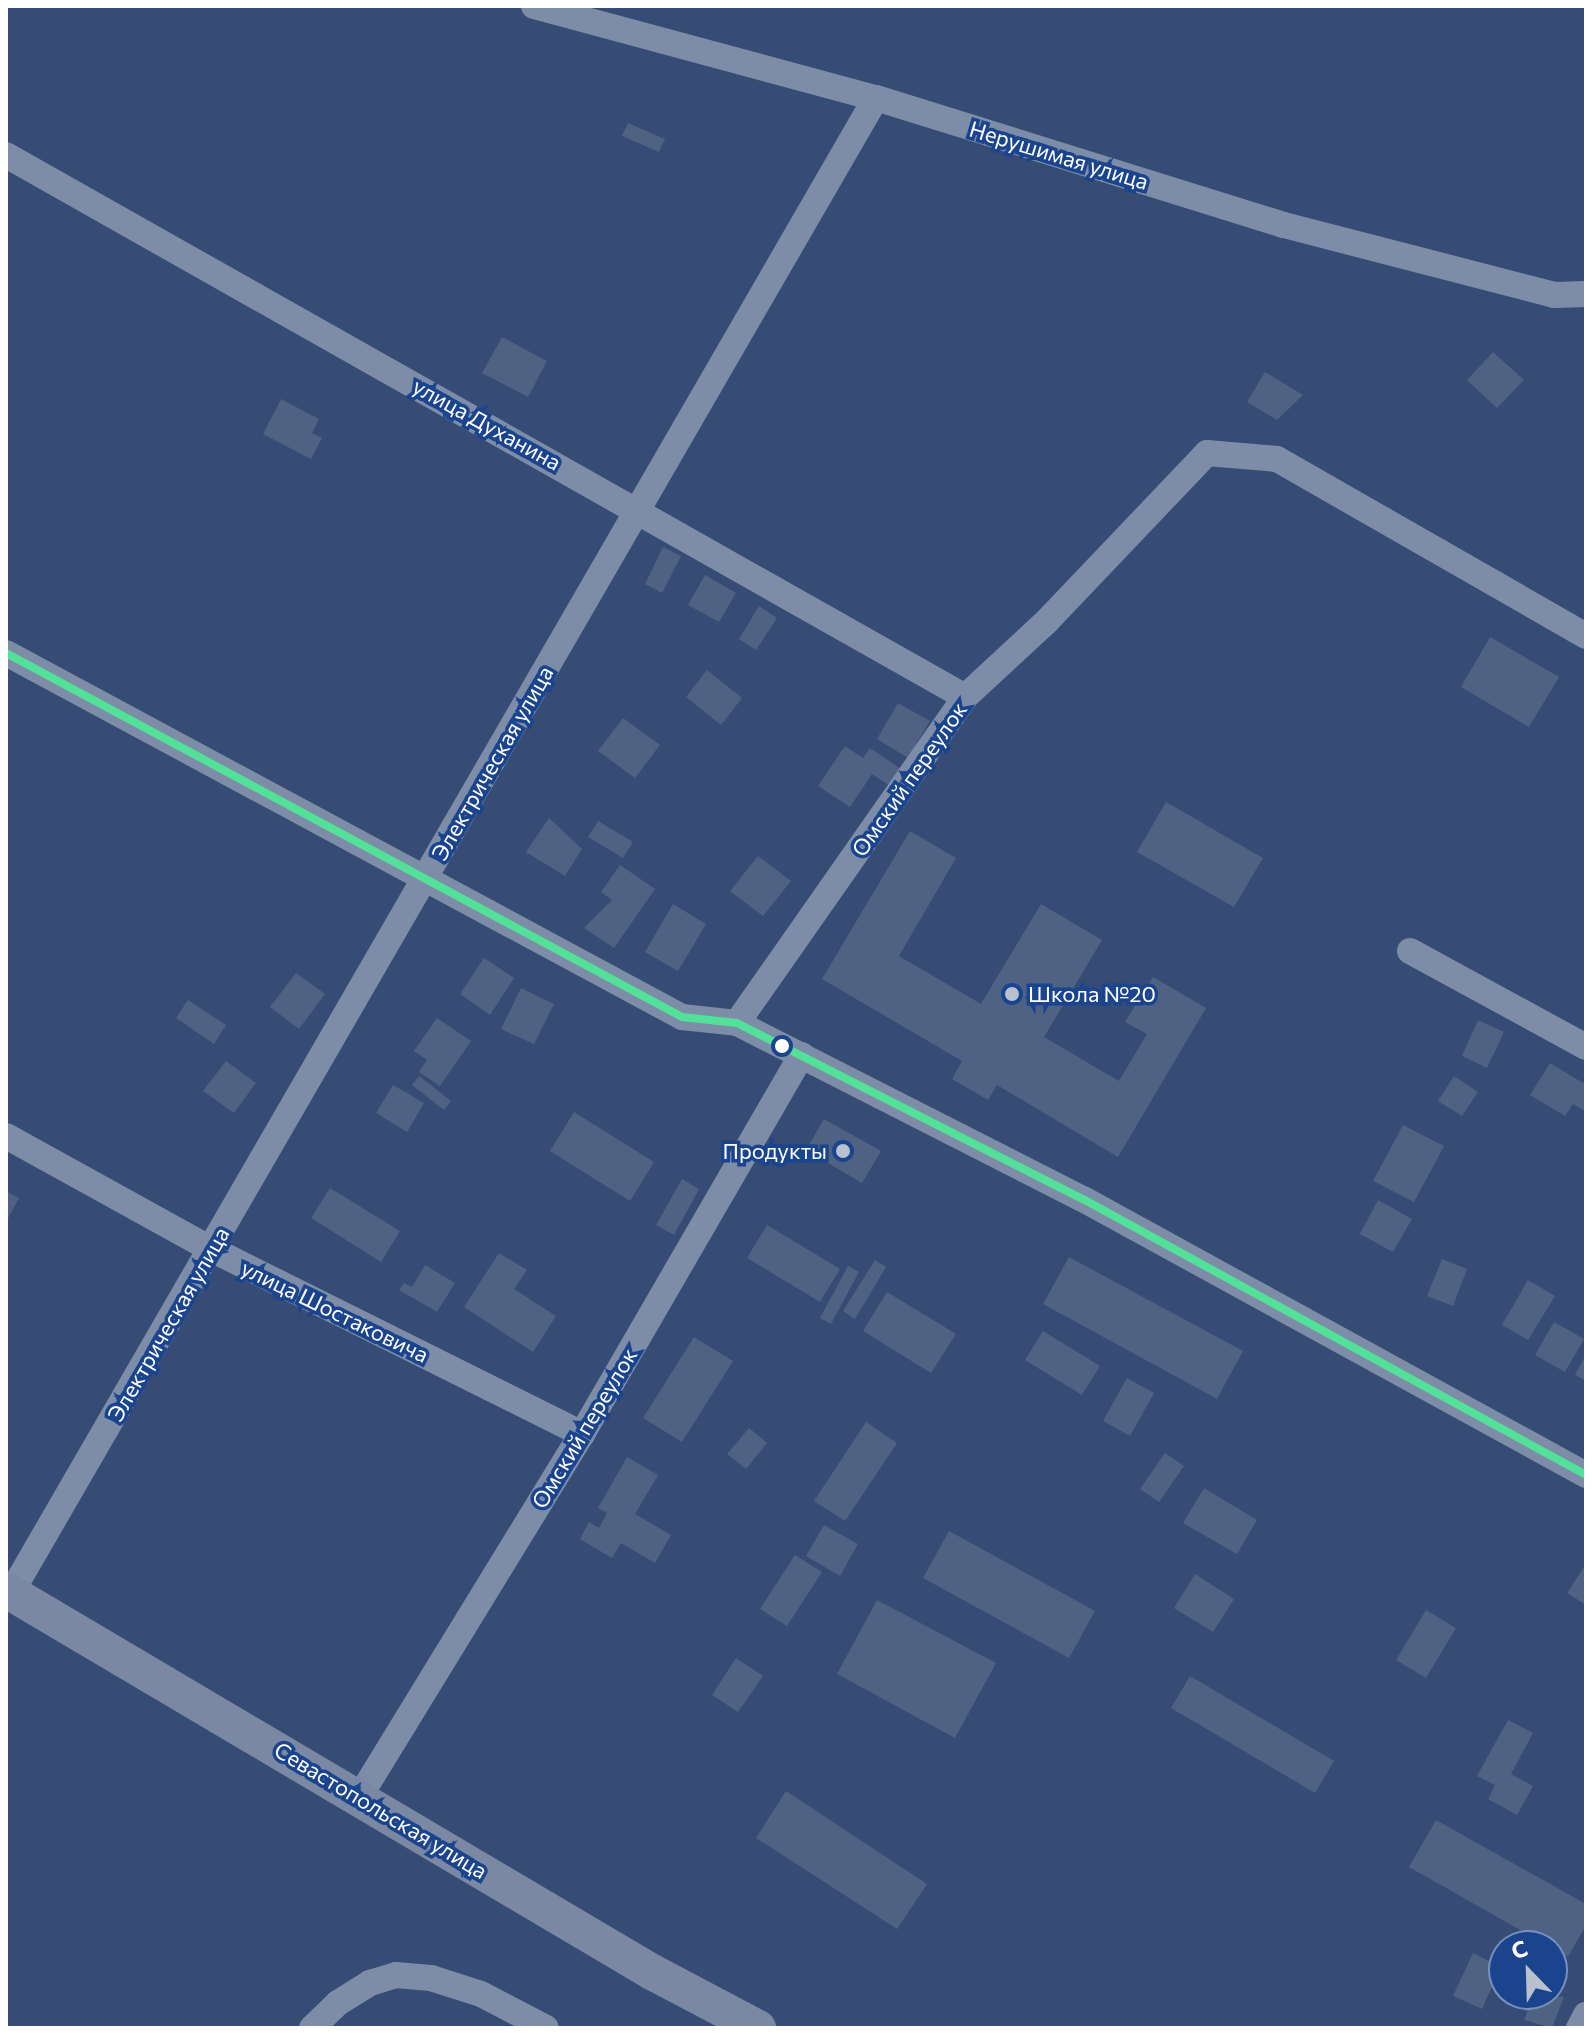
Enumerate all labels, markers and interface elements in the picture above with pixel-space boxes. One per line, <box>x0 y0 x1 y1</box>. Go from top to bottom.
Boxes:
street label: Нерушимая улица <box>966 115 1152 195</box>
street label: улица Духанина <box>408 372 566 476</box>
street label: Электрическая улица <box>426 661 558 865</box>
street label: Омский переулок <box>846 697 972 861</box>
place label: Школа №20 <box>1028 981 1156 1007</box>
marker: Школа №20 <box>1003 985 1021 1003</box>
unlabelled marker <box>774 1038 790 1054</box>
place label: Продукты <box>723 1138 827 1164</box>
marker: Продукты <box>834 1142 852 1160</box>
street label: Электрическая улица <box>102 1222 234 1426</box>
street label: улица Шостаковича <box>237 1254 433 1368</box>
street label: Омский переулок <box>526 1343 642 1513</box>
street label: Севастопольская улица <box>270 1736 492 1884</box>
north arrow <box>1488 1930 1568 2010</box>
text: С <box>1507 1934 1531 1965</box>

